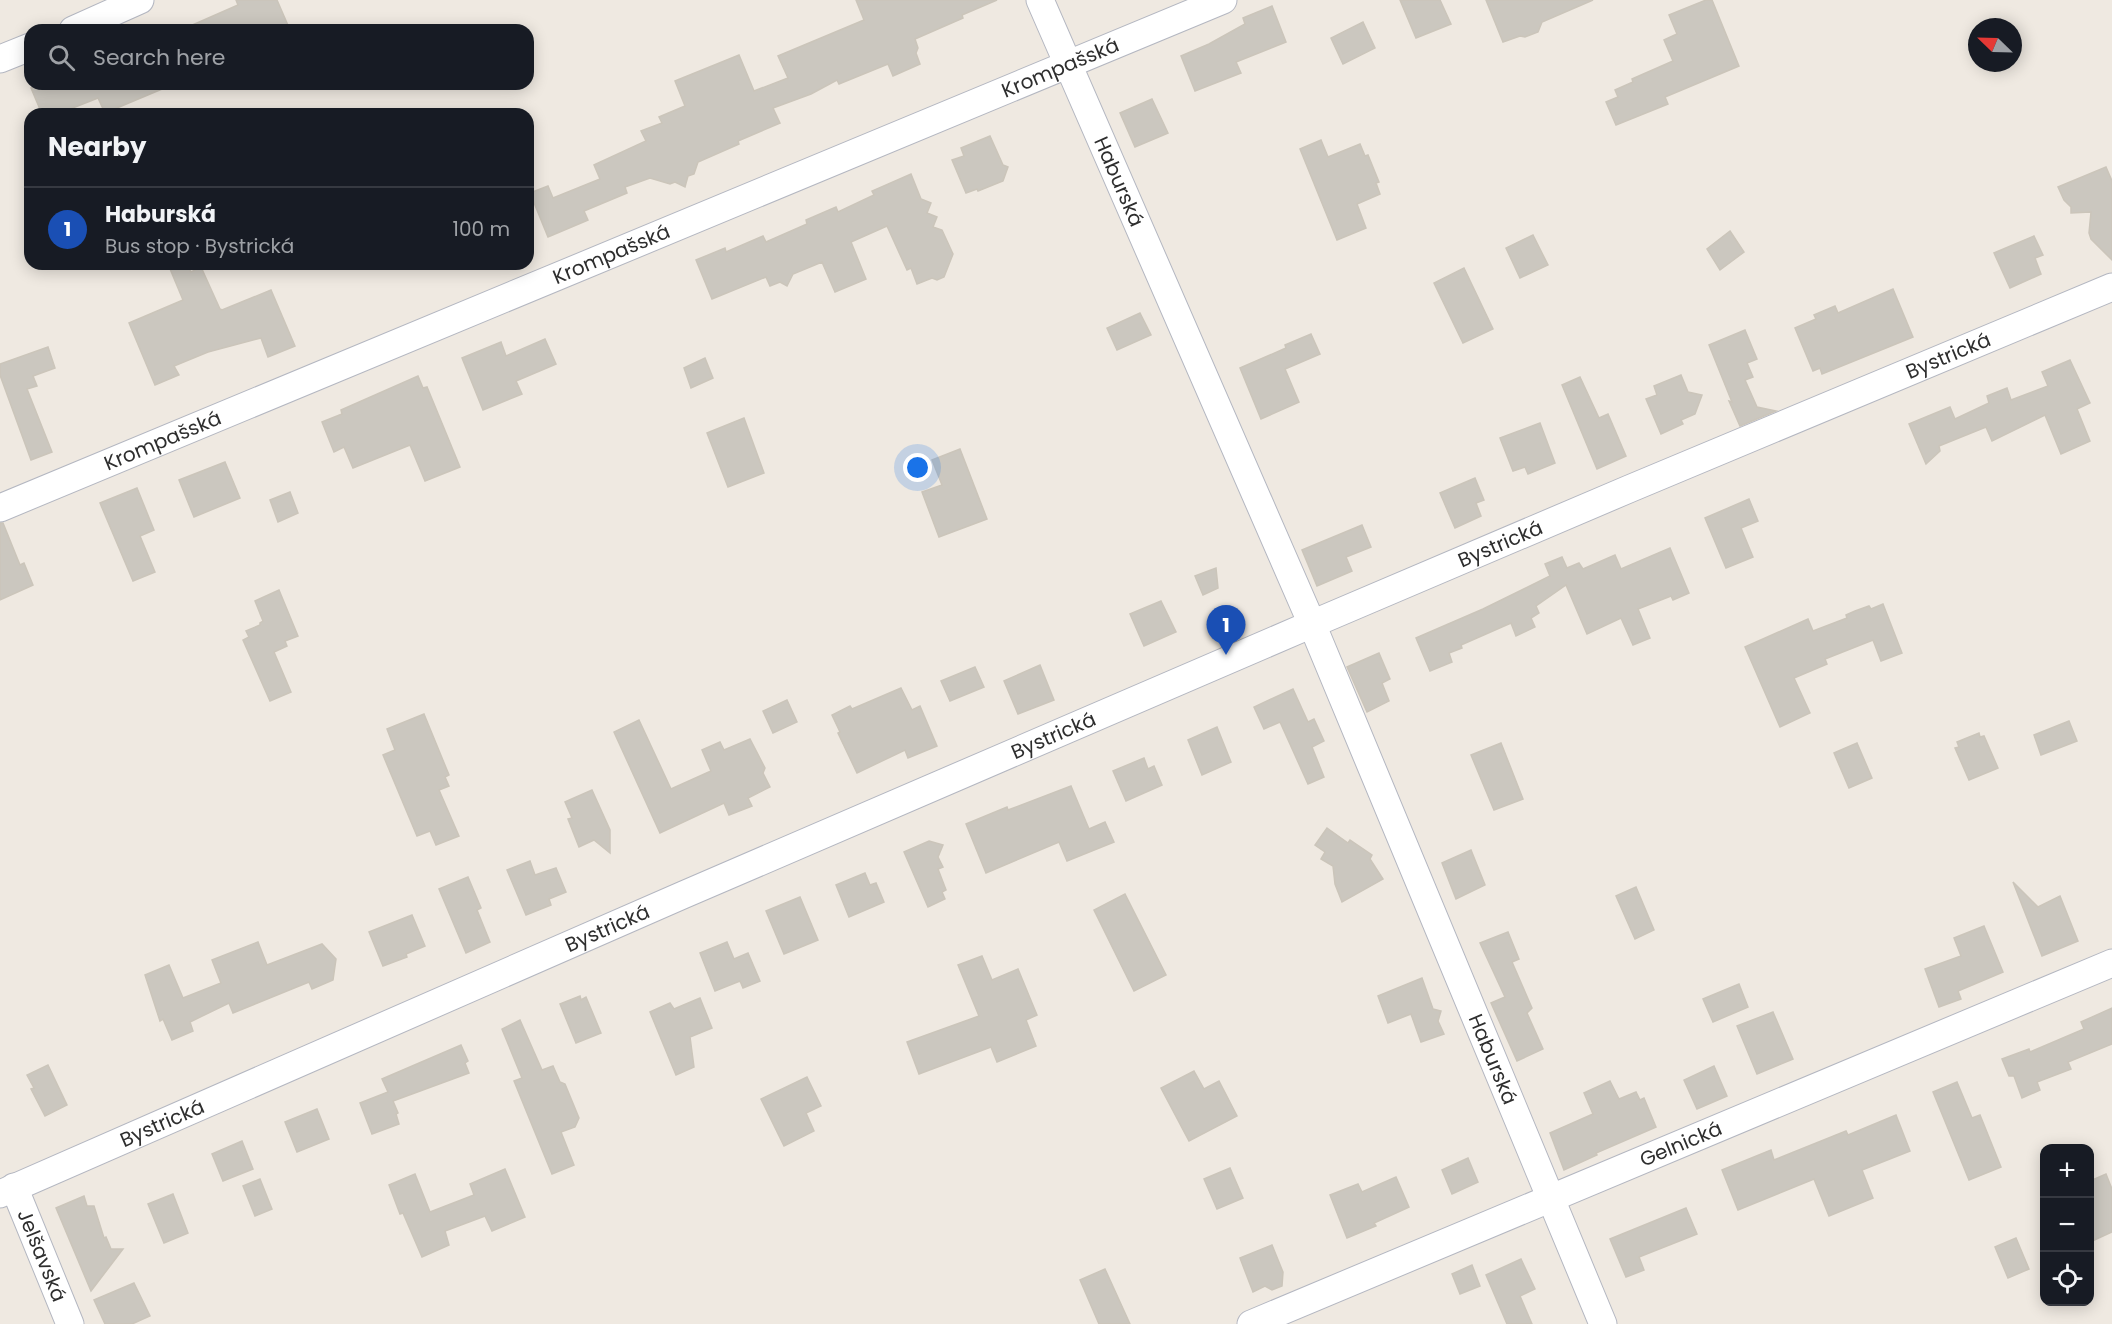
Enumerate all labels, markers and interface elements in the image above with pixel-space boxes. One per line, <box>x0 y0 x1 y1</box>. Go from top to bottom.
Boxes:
north arrow <box>1968 18 2022 72</box>
search box <box>24 24 534 90</box>
street label: Krompašská <box>997 31 1123 104</box>
icon: search <box>45 41 78 74</box>
text: Search here <box>93 42 226 73</box>
text: Nearby <box>48 129 146 165</box>
street label: Haburská <box>1087 132 1151 231</box>
text: Haburská <box>105 199 216 230</box>
text: 1 <box>64 215 71 243</box>
text: 100 m <box>453 215 510 243</box>
street label: Krompašská <box>548 217 674 291</box>
text: Bus stop · Bystrická <box>105 232 294 260</box>
street label: Bystrická <box>1901 325 1995 386</box>
street label: Krompašská <box>100 404 225 477</box>
your location <box>903 453 932 482</box>
street label: Bystrická <box>1453 513 1547 574</box>
pin: 1 <box>1206 606 1246 655</box>
street label: Bystrická <box>1007 705 1100 766</box>
street label: Bystrická <box>561 897 654 959</box>
street label: Haburská <box>1462 1010 1524 1109</box>
street label: Bystrická <box>115 1092 209 1154</box>
street label: Gelnická <box>1635 1114 1726 1173</box>
map controls <box>2040 1144 2094 1306</box>
button: + <box>2040 1144 2094 1198</box>
button: − <box>2040 1198 2094 1252</box>
street label: Jelšavská <box>11 1205 73 1306</box>
button: locate <box>2040 1252 2094 1306</box>

